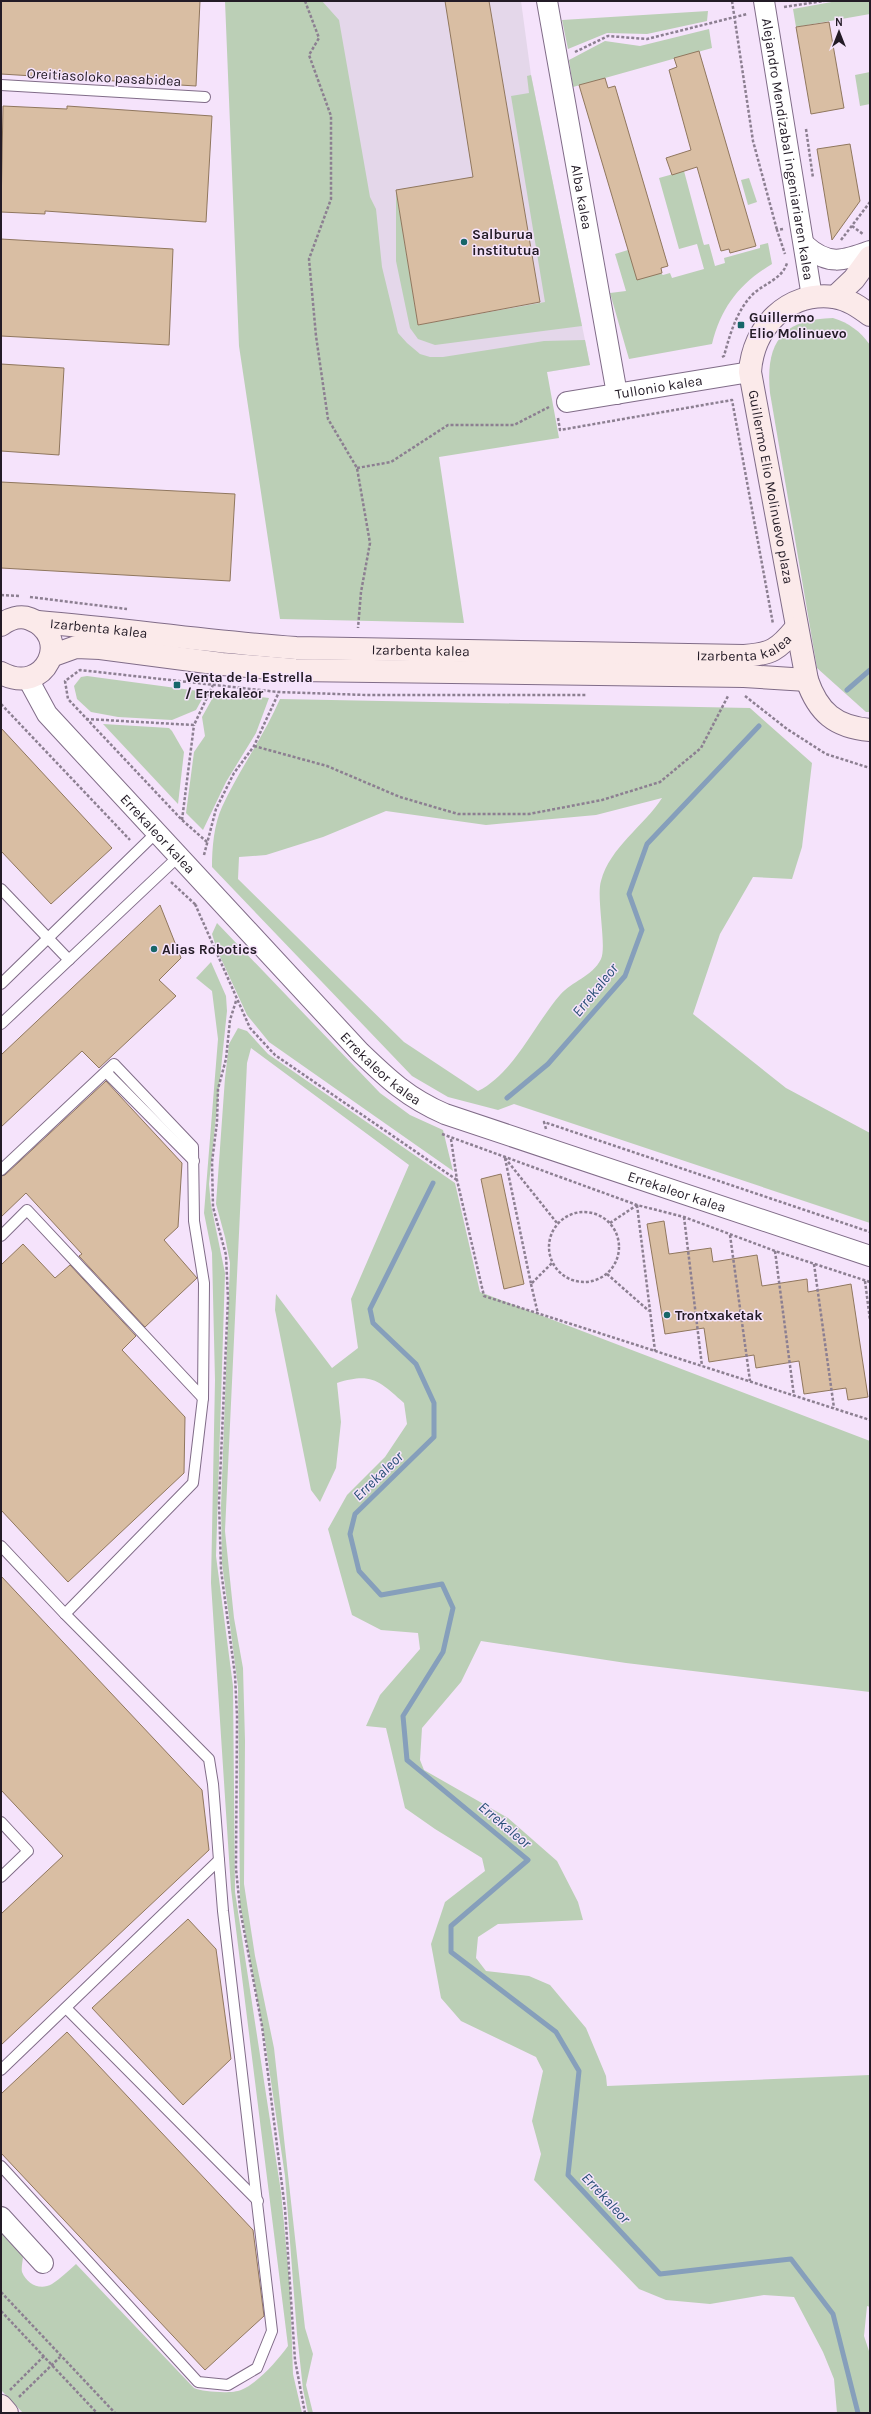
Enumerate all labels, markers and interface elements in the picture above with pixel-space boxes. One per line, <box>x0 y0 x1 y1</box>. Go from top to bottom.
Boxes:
north arrow <box>819 12 859 52</box>
text: N <box>835 16 843 29</box>
street label: Alejandro Mendizabal ingeniariaren kalea <box>758 17 817 281</box>
street label: Oreitiasoloko pasabidea <box>26 65 182 90</box>
street label: Alba kalea <box>567 163 596 231</box>
place label: Salburua institutua <box>472 226 540 259</box>
marker: Salburua institutua <box>459 237 469 247</box>
place label: Guillermo Elio Molinuevo <box>749 309 847 342</box>
marker: Guillermo Elio Molinuevo <box>736 320 746 330</box>
street label: Tullonio kalea <box>614 372 704 403</box>
street label: Guillermo Elio Molinuevo plaza <box>744 389 797 585</box>
street label: Izarbenta kalea <box>49 615 148 642</box>
street label: Izarbenta kalea <box>696 631 795 665</box>
street label: Izarbenta kalea <box>371 641 470 660</box>
place label: Venta de la Estrella / Errekaleor <box>185 669 313 702</box>
marker: Venta de la Estrella / Errekaleor <box>172 680 182 690</box>
street label: Errekaleor kalea <box>116 791 199 877</box>
place label: Alias Robotics <box>162 941 257 958</box>
marker: Alias Robotics <box>149 944 159 954</box>
water label: Errekaleor <box>568 959 622 1020</box>
street label: Errekaleor kalea <box>337 1028 424 1109</box>
street label: Errekaleor kalea <box>626 1168 728 1216</box>
place label: Trontxaketak <box>675 1307 763 1324</box>
marker: Trontxaketak <box>662 1310 672 1320</box>
water label: Errekaleor <box>349 1447 408 1504</box>
water label: Errekaleor <box>475 1798 536 1853</box>
water label: Errekaleor <box>578 2169 635 2228</box>

